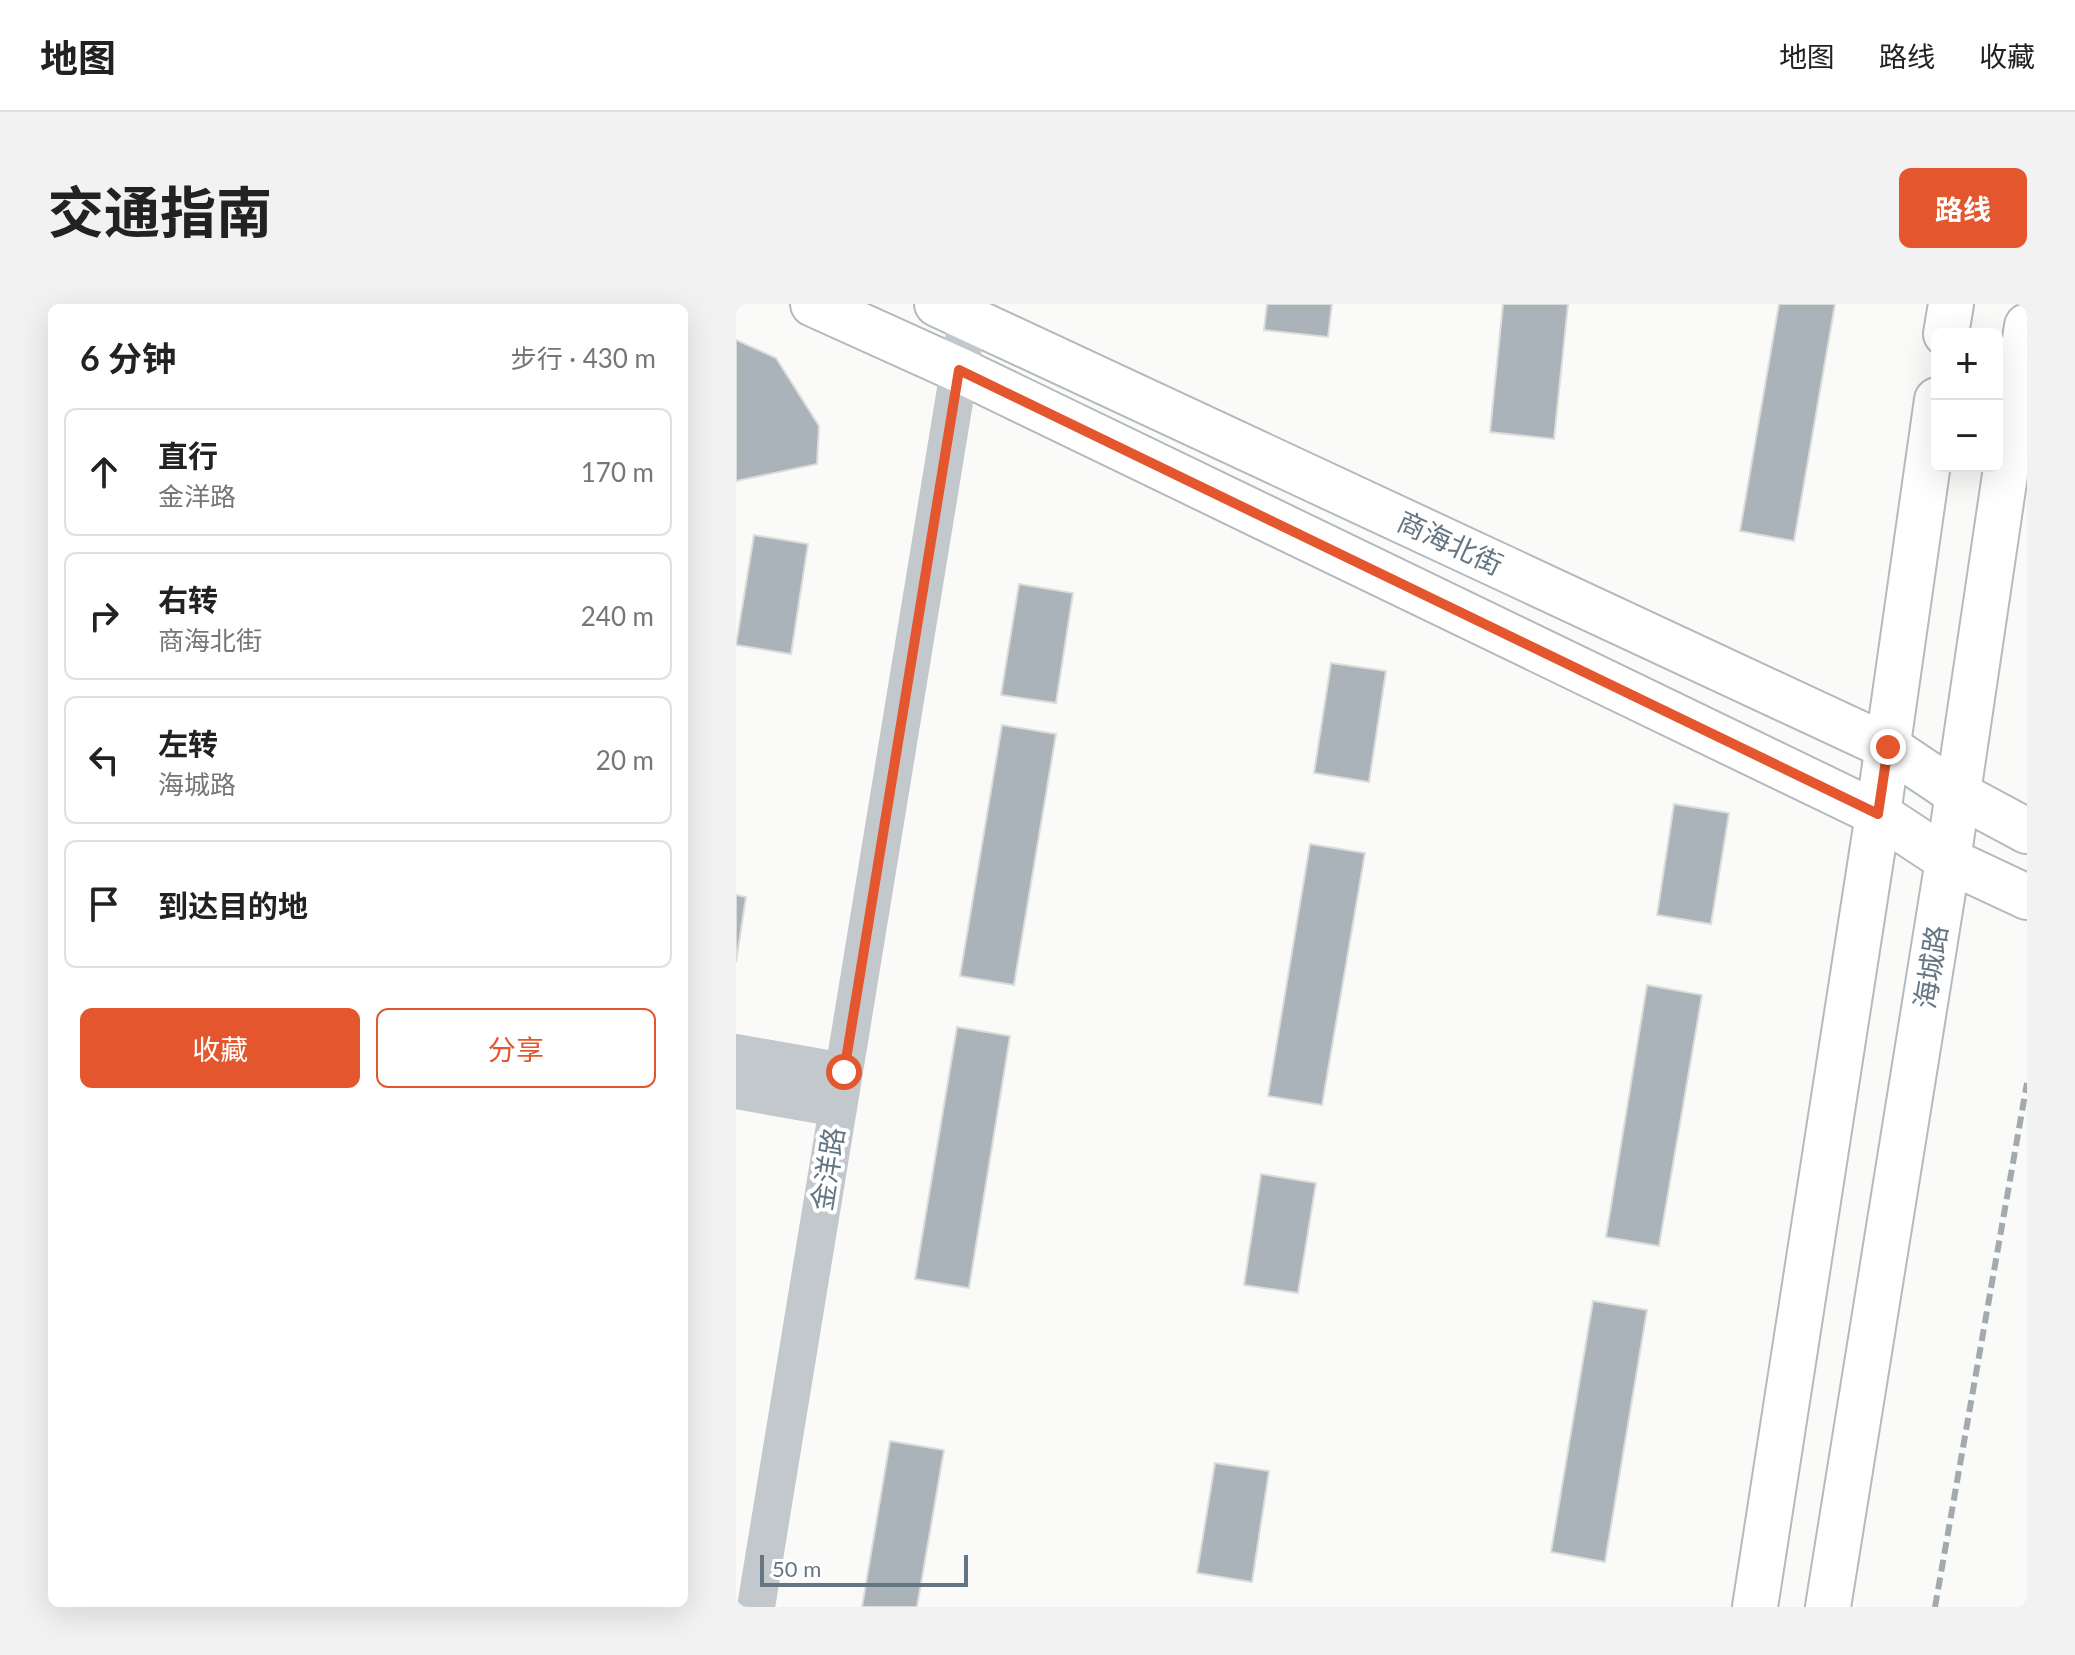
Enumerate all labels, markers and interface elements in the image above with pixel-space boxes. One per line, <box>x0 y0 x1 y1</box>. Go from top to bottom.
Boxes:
text: 地图 <box>40 34 116 80</box>
text: 地图 <box>1779 39 1835 73</box>
text: 路线 <box>1879 39 1935 73</box>
text: 收藏 <box>1979 39 2035 73</box>
button: 路线 <box>1899 168 2027 248</box>
text: 交通指南 <box>48 178 272 245</box>
map controls <box>1931 328 2003 472</box>
button: + <box>1931 328 2003 400</box>
text: 6 分钟 <box>80 337 176 378</box>
text: 步行 · 430 m <box>511 342 656 374</box>
button: − <box>1931 400 2003 472</box>
text: 直行 <box>158 437 218 473</box>
icon: ahead <box>82 450 126 494</box>
text: 170 m <box>581 456 654 488</box>
text: 金洋路 <box>158 480 236 512</box>
street label: 商海北街 <box>1392 503 1508 581</box>
text: 右转 <box>158 581 218 617</box>
icon: right <box>82 594 126 638</box>
text: 240 m <box>581 600 654 632</box>
text: 商海北街 <box>158 624 262 656</box>
text: 左转 <box>158 725 218 761</box>
route end <box>1870 729 1906 765</box>
icon: left <box>82 738 126 782</box>
text: 20 m <box>596 744 654 776</box>
text: 海城路 <box>158 768 236 800</box>
icon: arrive <box>82 882 126 926</box>
text: 到达目的地 <box>158 887 308 923</box>
street label: 海城路 <box>1907 923 1953 1011</box>
button: 收藏 <box>80 1008 360 1088</box>
button: 分享 <box>376 1008 656 1088</box>
route start <box>826 1054 862 1090</box>
street label: 金洋路 <box>804 1125 850 1213</box>
scale bar <box>760 1551 968 1587</box>
text: 50 m <box>772 1555 821 1582</box>

